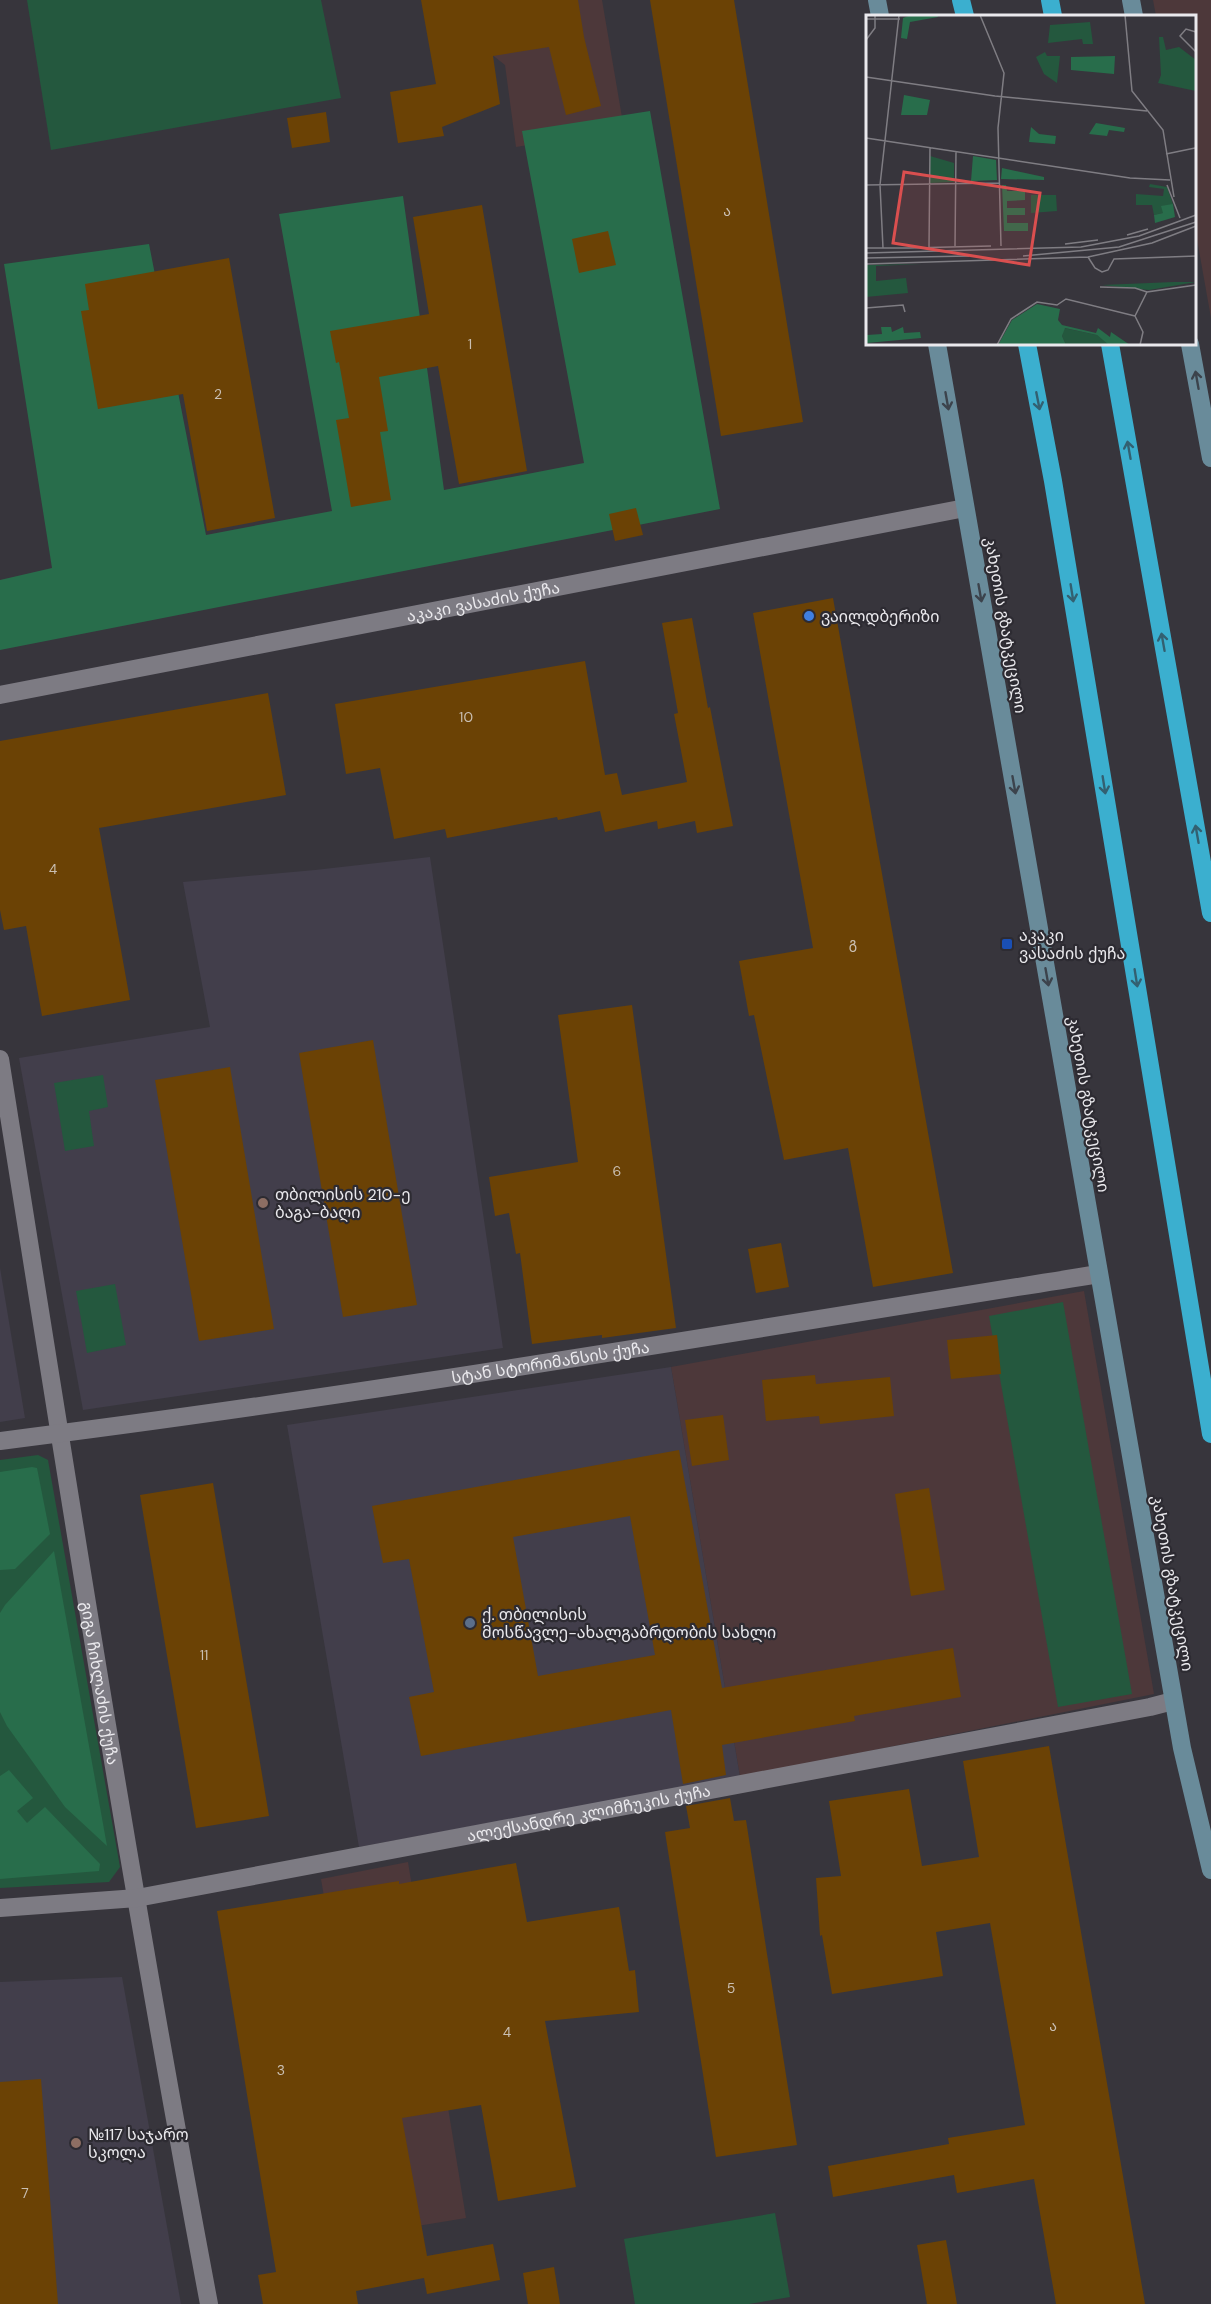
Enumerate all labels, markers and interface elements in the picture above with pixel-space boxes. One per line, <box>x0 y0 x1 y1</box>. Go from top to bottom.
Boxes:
inset map <box>866 15 1196 345</box>
house number: ა <box>723 202 731 220</box>
house number: 1 <box>468 335 472 353</box>
one-way arrow <box>1191 371 1202 390</box>
house number: 2 <box>214 385 222 403</box>
one-way arrow <box>941 391 952 410</box>
one-way arrow <box>1033 391 1044 410</box>
one-way arrow <box>1123 441 1134 461</box>
street label: კახეთის გზატკეცილი <box>980 535 1031 715</box>
street label: აკაკი ვასაძის ქუჩა <box>405 577 562 627</box>
one-way arrow <box>975 583 986 603</box>
one-way arrow <box>1067 583 1078 602</box>
place label: ვაილდბერიზი <box>821 606 939 627</box>
marker: ვაილდბერიზი <box>802 609 816 623</box>
one-way arrow <box>1157 633 1168 653</box>
house number: 10 <box>459 708 473 726</box>
one-way arrow <box>1009 775 1020 795</box>
one-way arrow <box>1098 775 1109 795</box>
one-way arrow <box>1191 825 1202 845</box>
house number: 4 <box>49 860 58 878</box>
place label: აკაკი ვასაძის ქუჩა <box>1019 925 1125 964</box>
house number: გ <box>849 934 857 952</box>
marker: აკაკი ვასაძის ქუჩა <box>1000 937 1014 951</box>
one-way arrow <box>1042 967 1053 987</box>
one-way arrow <box>1130 967 1141 987</box>
street label: კახეთის გზატკეცილი <box>1063 1014 1114 1194</box>
house number: 6 <box>613 1162 621 1180</box>
place label: თბილისის 210-ე ბაგა-ბაღი <box>275 1184 411 1223</box>
marker: თბილისის 210-ე ბაგა-ბაღი <box>256 1196 270 1210</box>
street label: სტან სტორიმანსის ქუჩა <box>450 1336 651 1388</box>
street label: კახეთის გზატკეცილი <box>1147 1493 1198 1673</box>
street label: გიგა ჩიხლაძის ქუჩა <box>76 1600 123 1766</box>
place label: ქ. თბილისის მოსწავლე-ახალგაბრდობის სახლი <box>482 1604 776 1643</box>
marker: ქ. თბილისის მოსწავლე-ახალგაბრდობის სახლი <box>463 1616 477 1630</box>
house number: 11 <box>200 1646 208 1664</box>
street label: ალექსანდრე კლიმჩუკის ქუჩა <box>465 1780 712 1847</box>
house number: 5 <box>727 1979 735 1997</box>
house number: ა <box>1049 2017 1057 2035</box>
house number: 4 <box>503 2023 512 2041</box>
house number: 3 <box>277 2061 285 2079</box>
place label: №117 საჯარო სკოლა <box>88 2124 189 2163</box>
marker: №117 საჯარო სკოლა <box>69 2136 83 2150</box>
house number: 7 <box>21 2184 29 2202</box>

